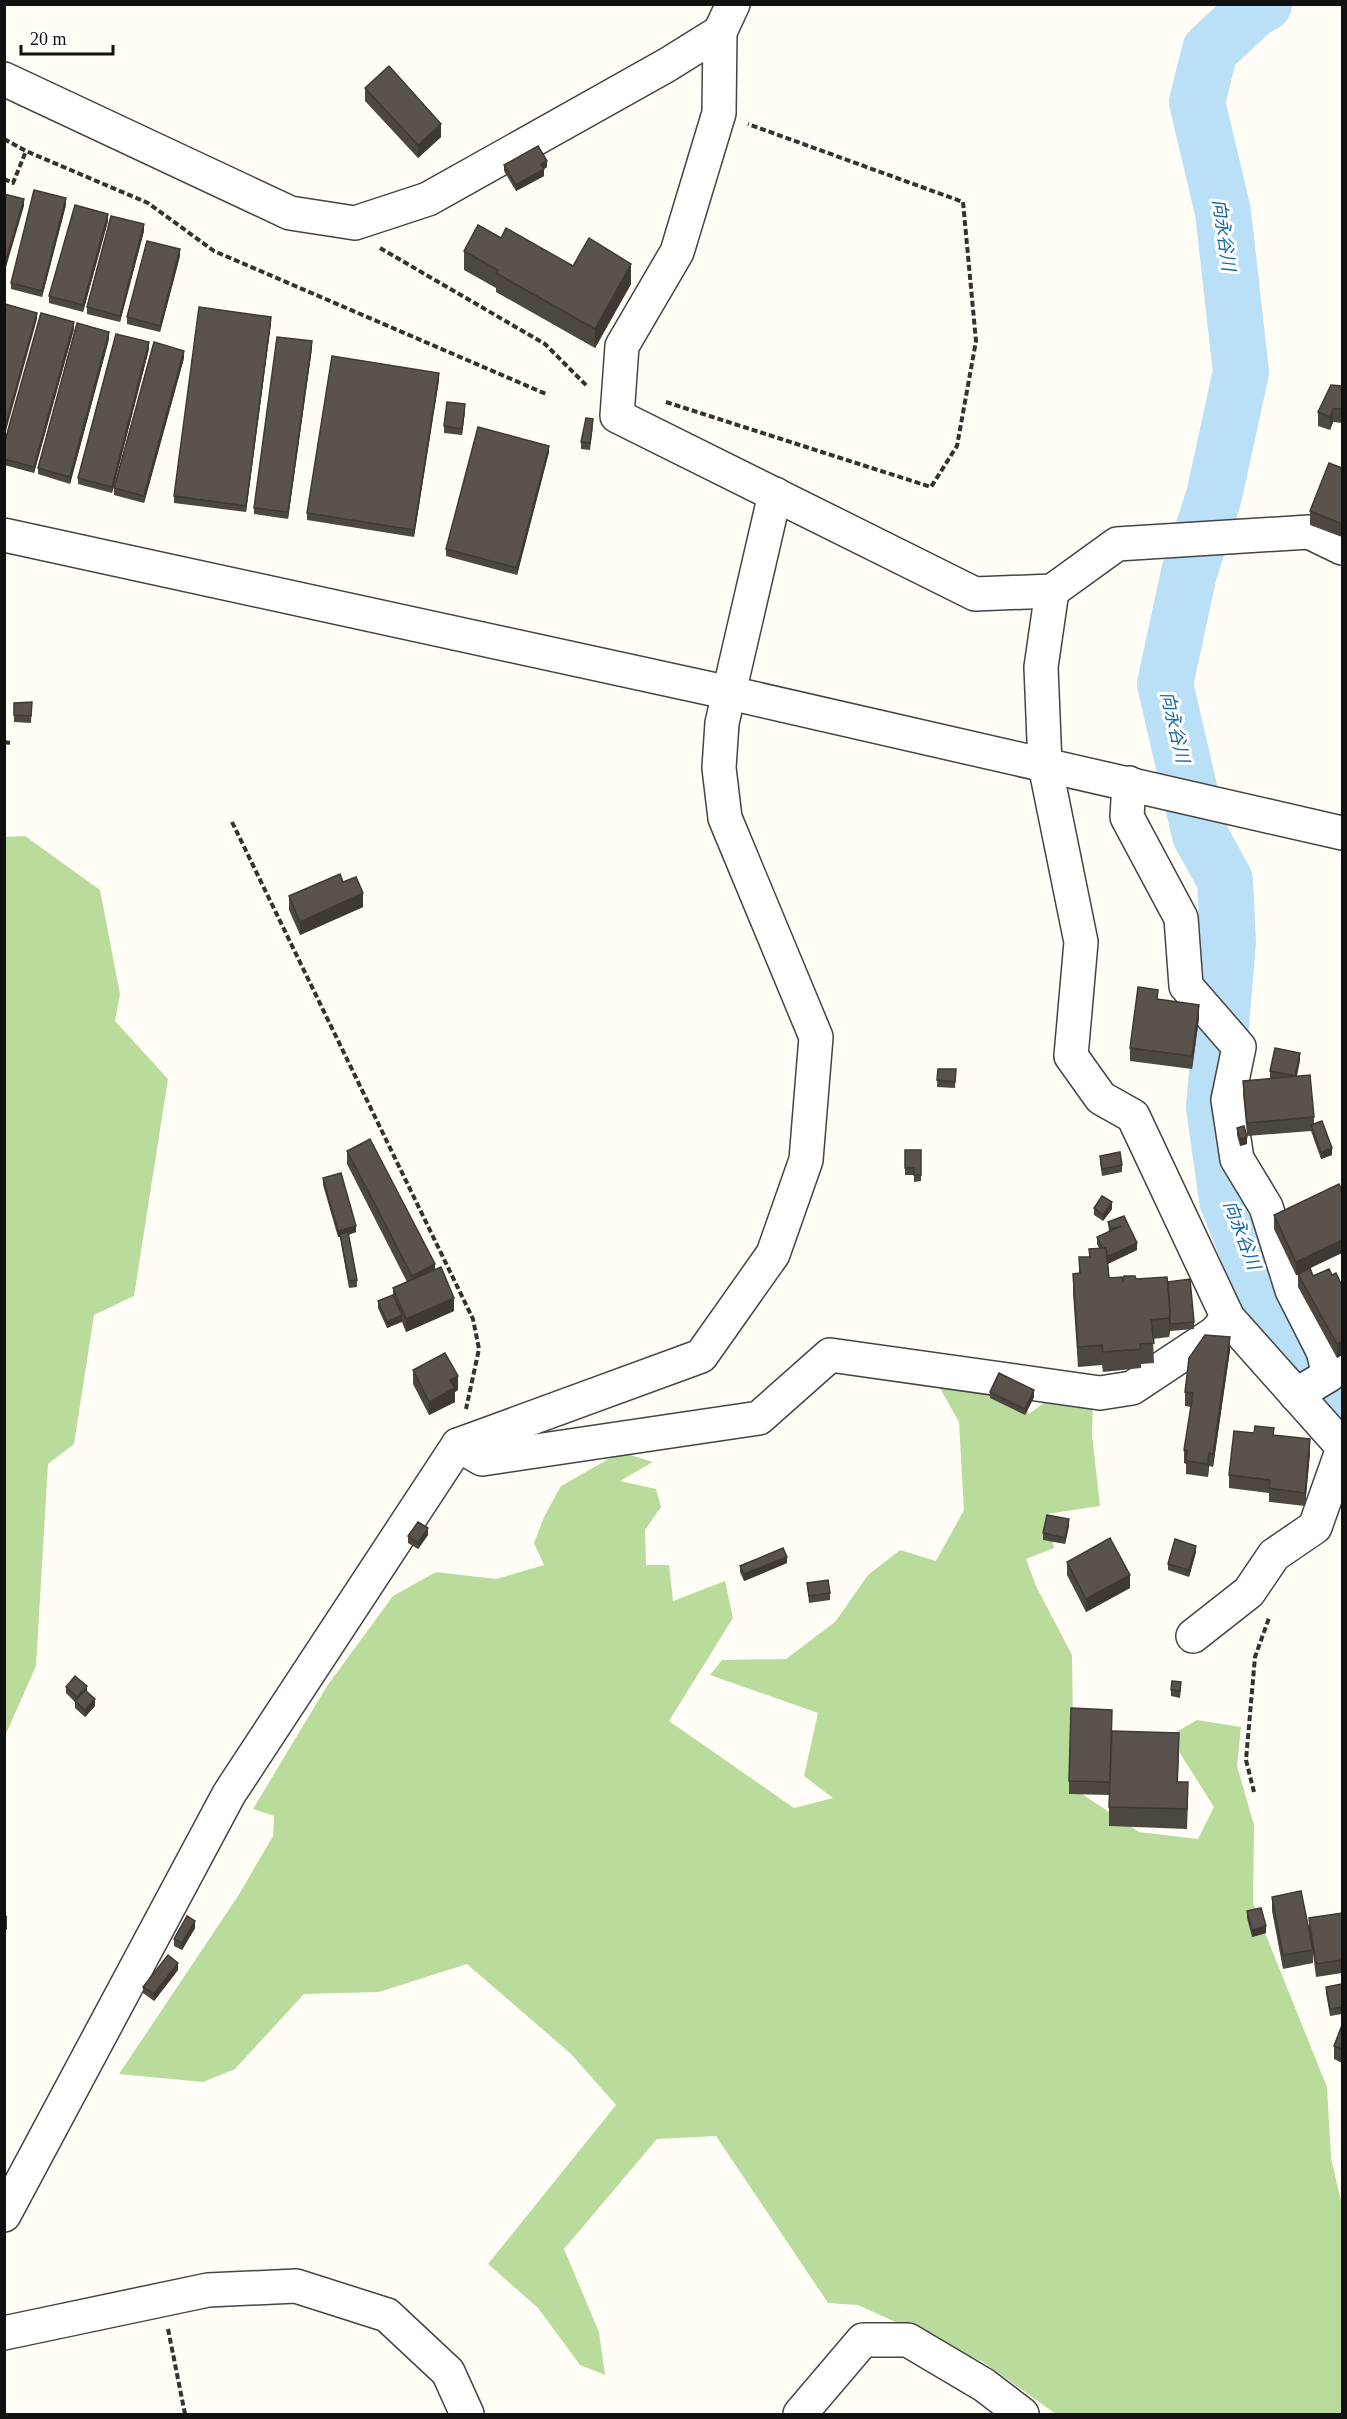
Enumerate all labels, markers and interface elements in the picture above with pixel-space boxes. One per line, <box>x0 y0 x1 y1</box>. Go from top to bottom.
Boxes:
scale bar <box>21 18 112 56</box>
text: 20 m <box>30 29 67 49</box>
water label: 向永谷川 <box>1209 198 1239 274</box>
water label: 向永谷川 <box>1157 690 1193 766</box>
water label: 向永谷川 <box>1220 1198 1265 1274</box>

